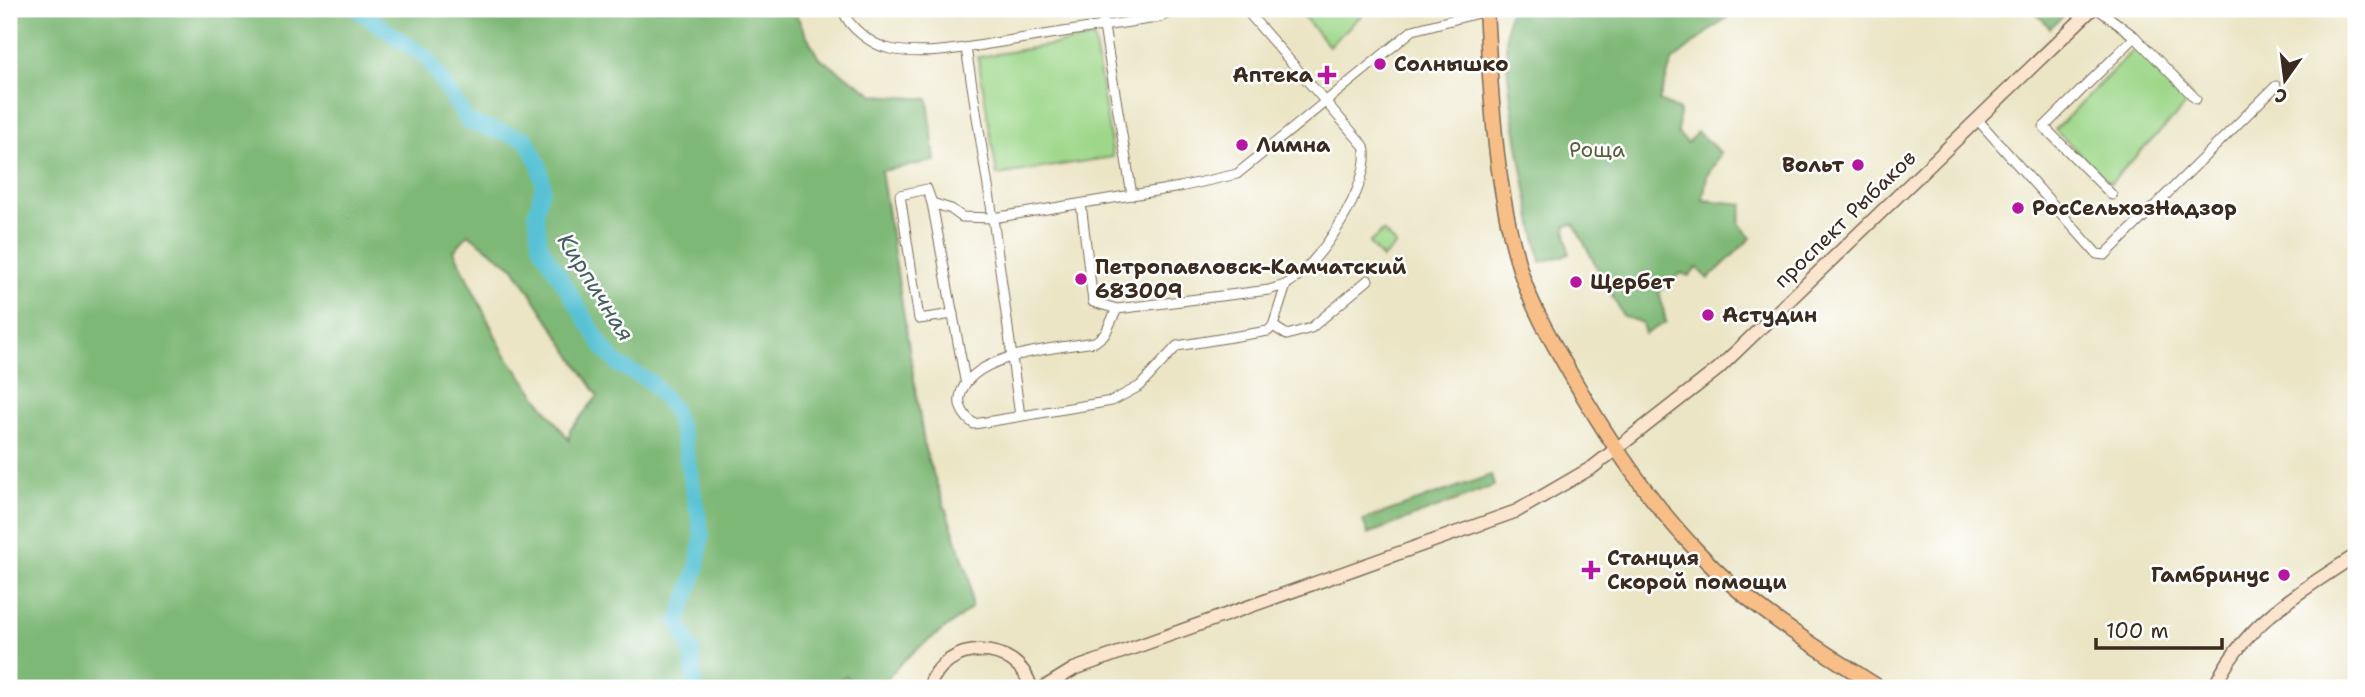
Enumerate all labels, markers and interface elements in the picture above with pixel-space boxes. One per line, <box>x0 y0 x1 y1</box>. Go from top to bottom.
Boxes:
north arrow <box>2250 46 2320 116</box>
place label: Солнышко <box>1394 50 1509 78</box>
marker: Солнышко <box>1372 56 1388 72</box>
place label: Аптека <box>1232 61 1314 89</box>
marker: Аптека <box>1319 67 1335 83</box>
text: С <box>2272 82 2290 110</box>
place label: Лимна <box>1256 131 1331 159</box>
park label: Роща <box>1569 136 1625 164</box>
marker: Лимна <box>1234 137 1250 153</box>
street label: проспект Рыбаков <box>1768 144 1922 294</box>
place label: Вольт <box>1782 151 1844 179</box>
marker: Вольт <box>1850 157 1866 173</box>
place label: РосСельхозНадзор <box>2032 194 2237 222</box>
marker: РосСельхозНадзор <box>2010 200 2026 216</box>
water label: Кирпичная <box>551 227 641 347</box>
place label: Петропавловск-Камчатский 683009 <box>1095 253 1407 305</box>
place label: Щербет <box>1590 268 1675 296</box>
marker: Петропавловск-Камчатский 683009 <box>1073 271 1089 287</box>
marker: Щербет <box>1568 274 1584 290</box>
place label: Астудин <box>1722 301 1817 329</box>
marker: Астудин <box>1700 307 1716 323</box>
place label: Станция Скорой помощи <box>1607 544 1787 596</box>
marker: Станция Скорой помощи <box>1581 560 1601 580</box>
place label: Гамбринус <box>2151 561 2270 589</box>
marker: Гамбринус <box>2276 567 2292 583</box>
scale bar <box>2096 606 2222 650</box>
text: 100 m <box>2106 617 2169 645</box>

